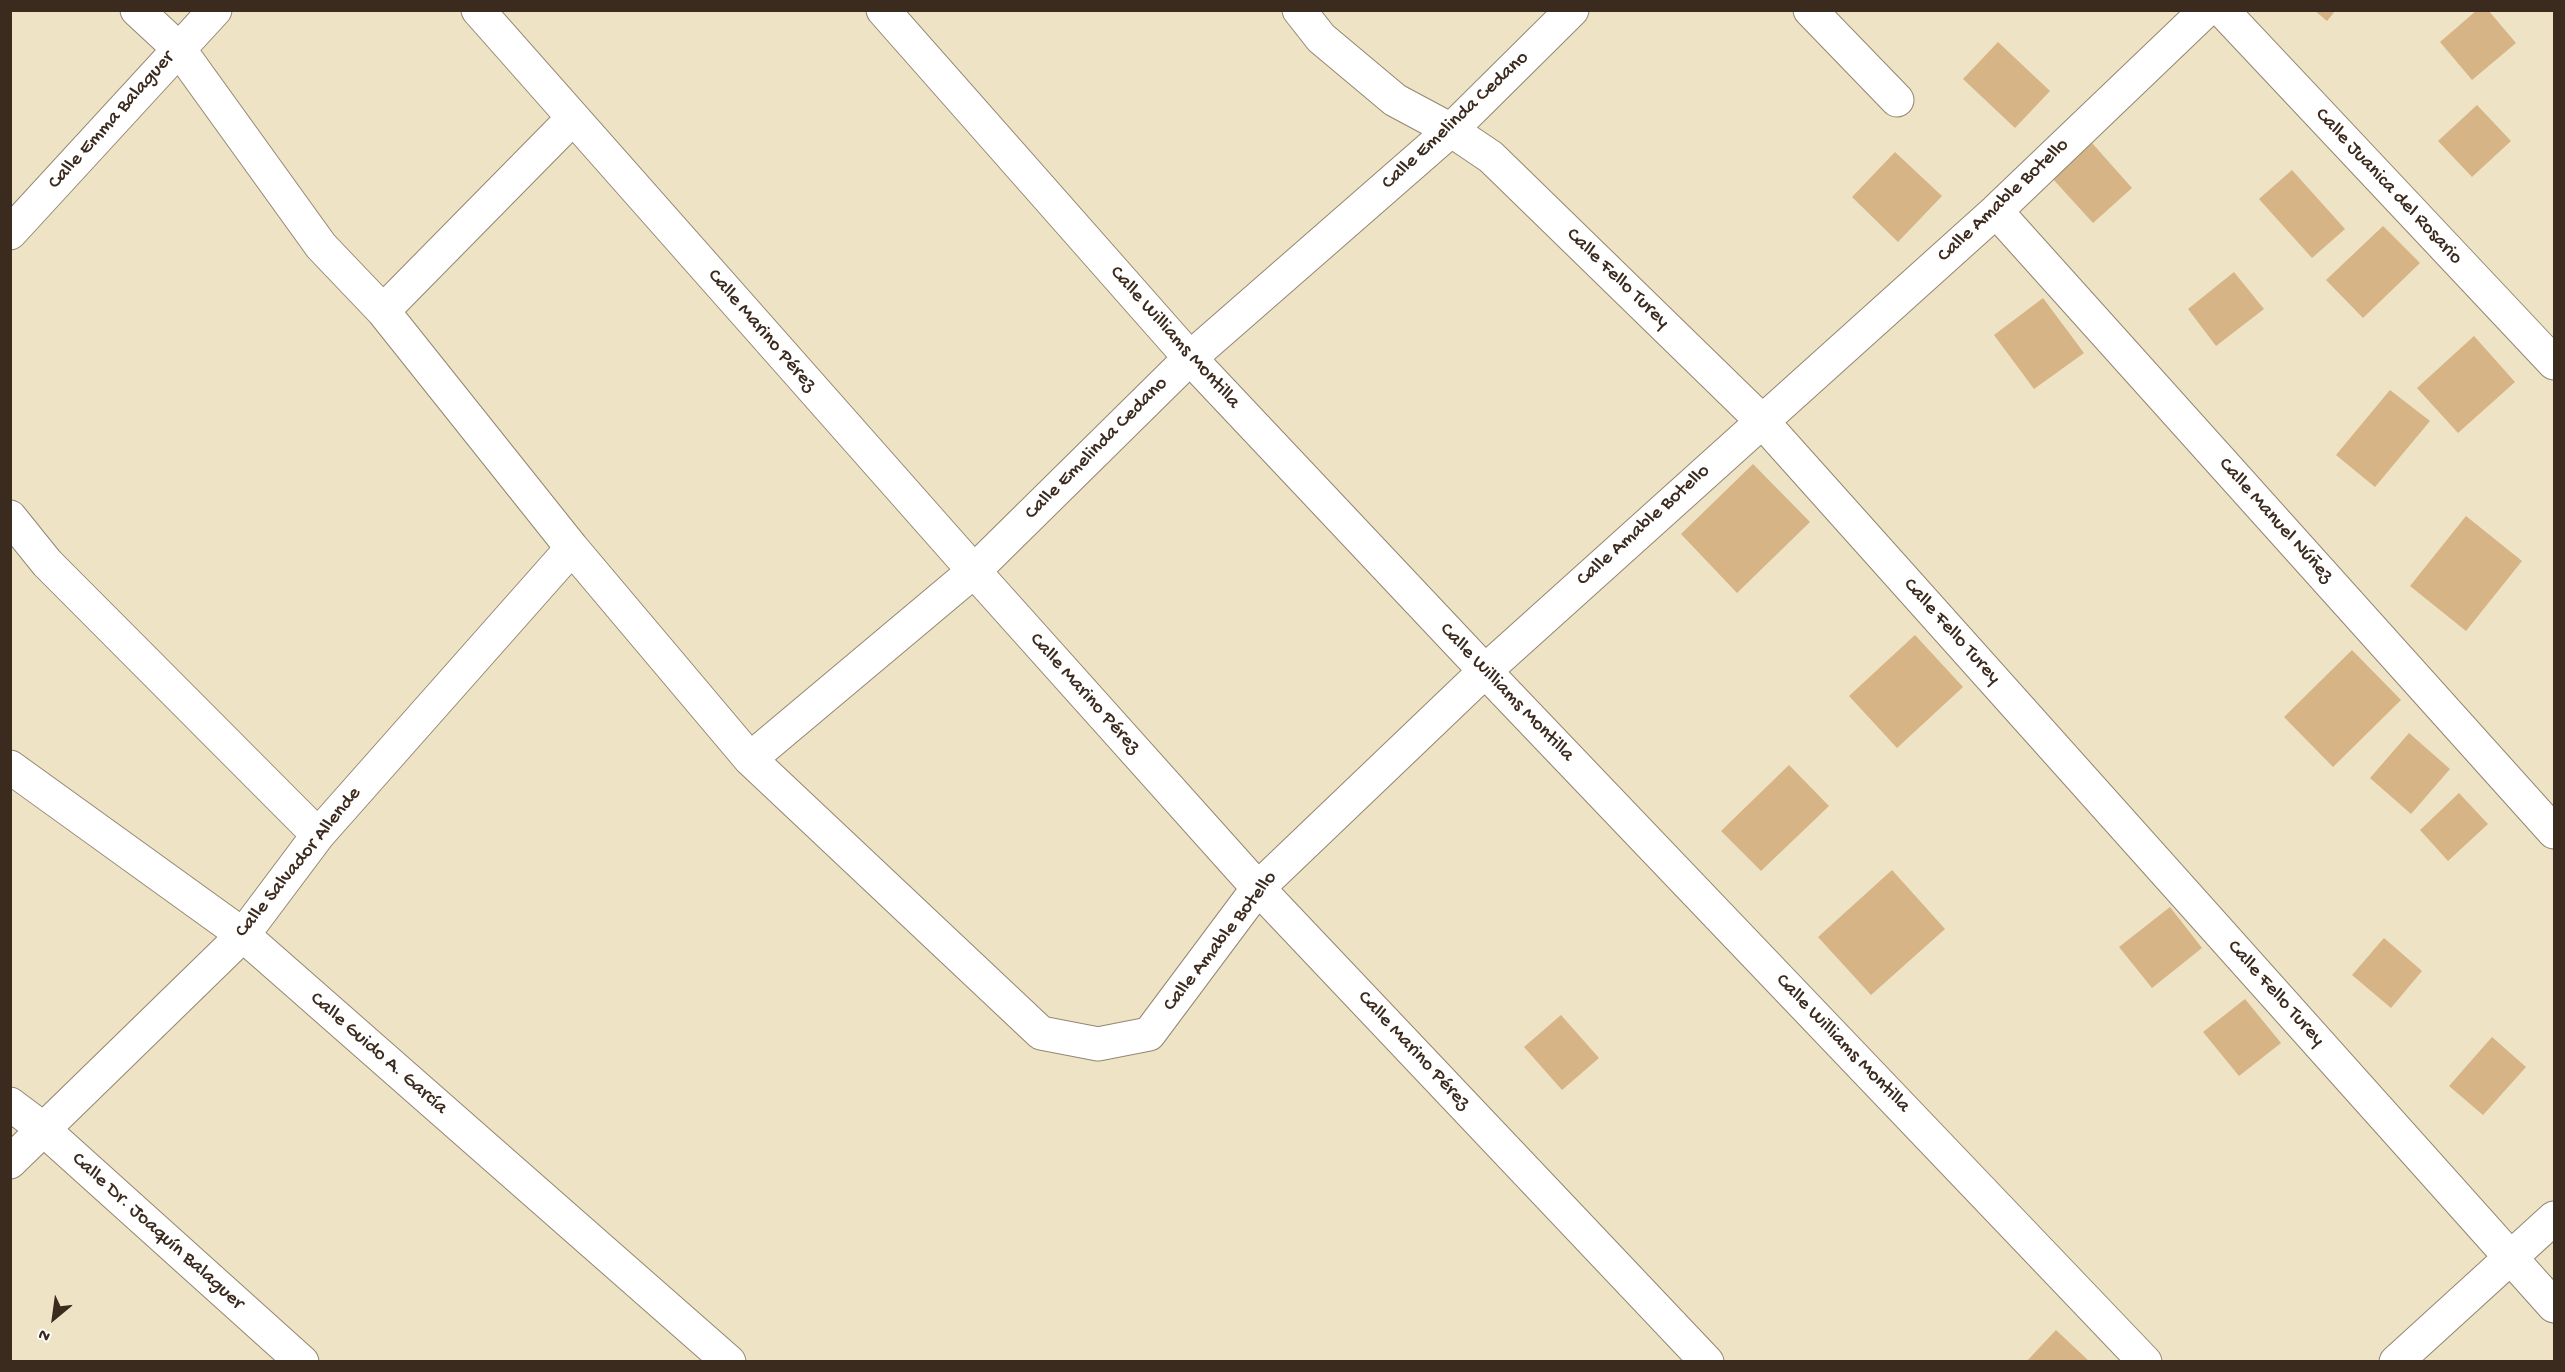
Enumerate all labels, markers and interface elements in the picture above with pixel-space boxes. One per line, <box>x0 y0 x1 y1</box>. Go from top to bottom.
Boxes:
street label: Calle Emma Balaguer <box>44 47 180 195</box>
street label: Calle Emelinda Cedano <box>1377 47 1535 195</box>
street label: Calle Juanica del Rosario <box>2309 104 2467 270</box>
street label: Calle Amable Botello <box>1933 134 2075 268</box>
street label: Calle Fello Turey <box>1560 224 1674 334</box>
street label: Calle Williams Montilla <box>1104 262 1244 414</box>
street label: Calle Marino Pérez <box>701 265 821 397</box>
street label: Calle Emelinda Cedano <box>1020 372 1174 526</box>
street label: Calle Manuel Núñez <box>2212 453 2338 589</box>
street label: Calle Amable Botello <box>1572 460 1716 592</box>
street label: Calle Fello Turey <box>1897 574 2005 690</box>
street label: Calle Williams Montilla <box>1434 619 1578 767</box>
street label: Calle Marino Pérez <box>1023 629 1145 759</box>
street label: Calle Salvador Allende <box>231 783 367 943</box>
street label: Calle Amable Botello <box>1159 867 1283 1017</box>
street label: Calle Fello Turey <box>2221 936 2329 1052</box>
street label: Calle Williams Montilla <box>1770 970 1914 1118</box>
street label: Calle Marino Pérez <box>1352 986 1474 1116</box>
street label: Calle Guido A. García <box>304 988 452 1120</box>
street label: Calle Dr. Joaquín Balaguer <box>66 1148 248 1316</box>
north arrow <box>24 1288 84 1348</box>
text: N <box>36 1323 54 1345</box>

